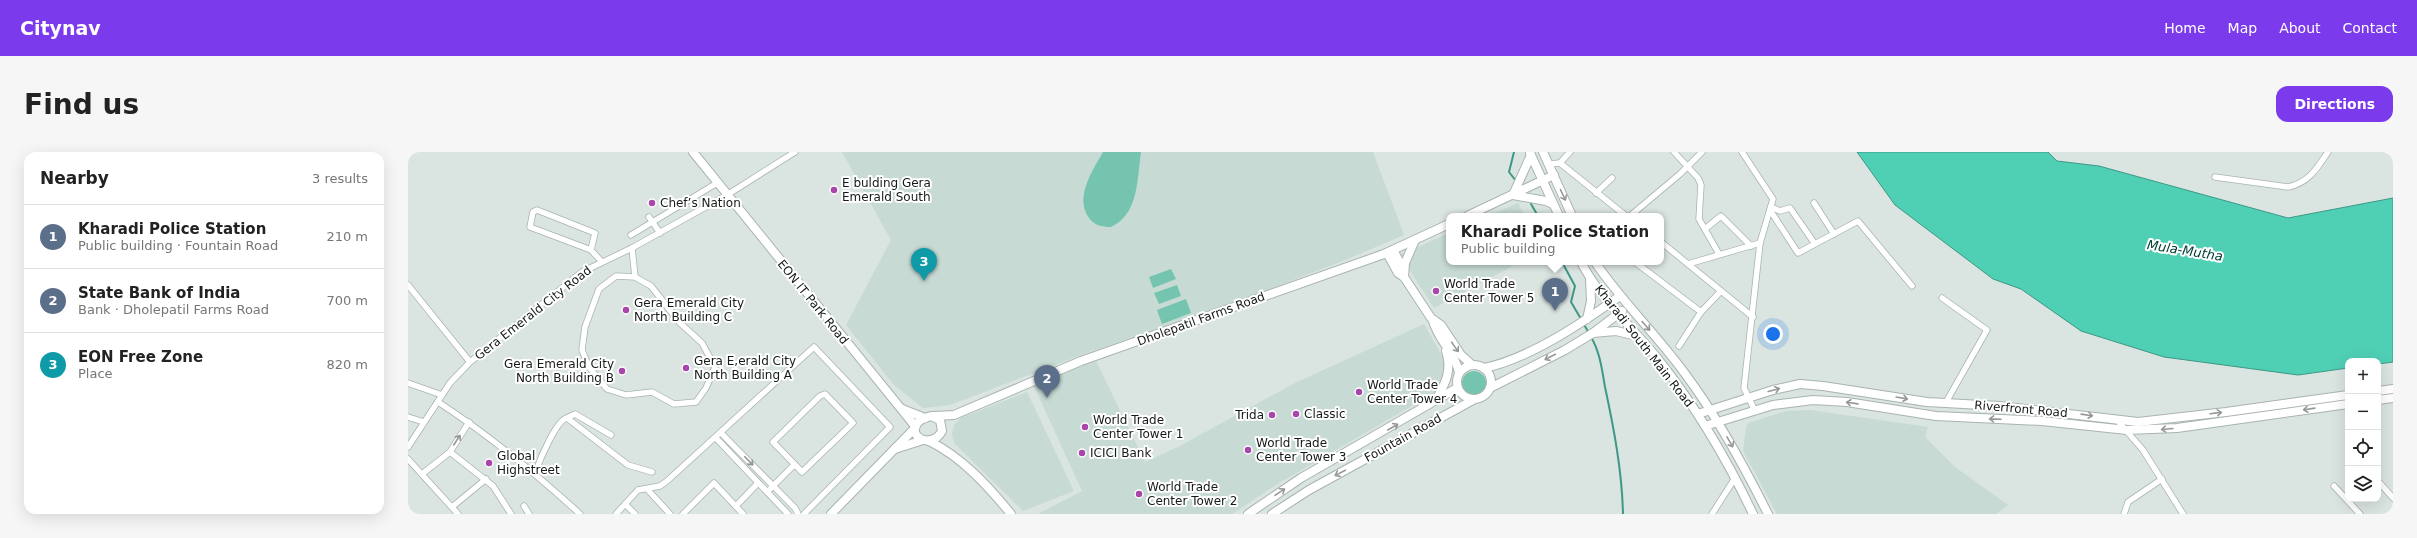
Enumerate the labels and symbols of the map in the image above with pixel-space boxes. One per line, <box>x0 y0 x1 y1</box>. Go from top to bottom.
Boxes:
place label: E bulding Gera Emerald South <box>842 176 931 204</box>
marker: E bulding Gera Emerald South <box>829 185 839 195</box>
one-way arrow <box>1560 189 1567 201</box>
place label: Chef’s Nation <box>660 196 741 210</box>
marker: Chef’s Nation <box>647 198 657 208</box>
water label: Mula-Mutha <box>2146 237 2224 264</box>
pin: 3 <box>911 248 937 281</box>
street label: EON IT Park Road <box>775 257 851 347</box>
street label: Gera Emerald City Road <box>472 263 594 363</box>
place label: World Trade Center Tower 5 <box>1444 277 1534 305</box>
pin: 1 <box>1542 278 1568 311</box>
street label: Kharadi South Main Road <box>1592 282 1696 410</box>
marker: World Trade Center Tower 5 <box>1431 286 1441 296</box>
street label: Dholepatil Farms Road <box>1135 289 1267 349</box>
place label: Gera Emerald City North Building C <box>634 296 744 324</box>
marker: Gera Emerald City North Building C <box>621 305 631 315</box>
one-way arrow <box>1641 321 1650 331</box>
your location <box>1763 324 1783 344</box>
one-way arrow <box>1451 341 1459 352</box>
place label: Gera E,erald City North Building A <box>694 354 796 382</box>
one-way arrow <box>1544 354 1556 362</box>
place label: Gera Emerald City North Building B <box>504 357 614 385</box>
marker: Gera E,erald City North Building A <box>681 363 691 373</box>
pin: 2 <box>1034 365 1060 398</box>
marker: Gera Emerald City North Building B <box>617 366 627 376</box>
place label: World Trade Center Tower 4 <box>1367 378 1457 406</box>
one-way arrow <box>1767 386 1780 394</box>
marker: World Trade Center Tower 4 <box>1354 387 1364 397</box>
one-way arrow <box>1895 394 1908 402</box>
street label: Riverfront Road <box>1974 398 2068 420</box>
one-way arrow <box>1846 399 1859 407</box>
one-way arrow <box>2303 405 2316 413</box>
place label: Classic <box>1304 407 1346 421</box>
place label: Trida <box>1234 408 1264 422</box>
marker: Classic <box>1291 409 1301 419</box>
marker: Trida <box>1267 410 1277 420</box>
one-way arrow <box>2209 410 2222 417</box>
street label: Fountain Road <box>1362 411 1444 465</box>
one-way arrow <box>2080 411 2093 419</box>
place label: World Trade Center Tower 1 <box>1093 413 1183 441</box>
one-way arrow <box>1989 416 2002 423</box>
marker: World Trade Center Tower 1 <box>1080 422 1090 432</box>
one-way arrow <box>1387 422 1399 430</box>
one-way arrow <box>2161 425 2174 432</box>
one-way arrow <box>453 435 461 446</box>
place label: World Trade Center Tower 3 <box>1256 436 1346 464</box>
one-way arrow <box>1726 436 1734 448</box>
marker: World Trade Center Tower 3 <box>1243 445 1253 455</box>
place label: ICICI Bank <box>1090 446 1151 460</box>
marker: ICICI Bank <box>1077 448 1087 458</box>
place label: Global Highstreet <box>497 449 560 477</box>
one-way arrow <box>744 456 753 466</box>
marker: Global Highstreet <box>484 458 494 468</box>
one-way arrow <box>1335 469 1347 477</box>
place label: World Trade Center Tower 2 <box>1147 480 1237 508</box>
one-way arrow <box>1274 488 1285 496</box>
marker: World Trade Center Tower 2 <box>1134 489 1144 499</box>

